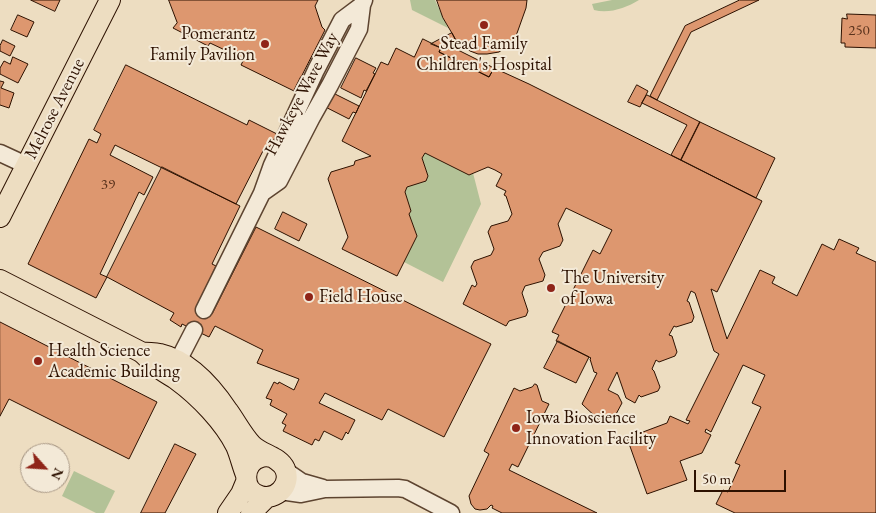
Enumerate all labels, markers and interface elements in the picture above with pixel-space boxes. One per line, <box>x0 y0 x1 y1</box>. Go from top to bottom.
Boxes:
marker: Stead Family Children's Hospital <box>478 19 490 31</box>
house number: 250 <box>848 22 870 40</box>
place label: Pomerantz Family Pavilion <box>150 23 255 66</box>
street label: Hawkeye Wave Way <box>260 29 344 159</box>
place label: Stead Family Children's Hospital <box>416 33 552 76</box>
marker: Pomerantz Family Pavilion <box>259 38 271 50</box>
street label: Melrose Avenue <box>20 55 90 163</box>
house number: 39 <box>101 176 115 194</box>
place label: The University of Iowa <box>561 267 664 310</box>
marker: The University of Iowa <box>545 282 557 294</box>
place label: Field House <box>319 286 402 308</box>
marker: Field House <box>303 291 315 303</box>
place label: Health Science Academic Building <box>48 340 180 382</box>
marker: Health Science Academic Building <box>32 355 44 367</box>
place label: Iowa Bioscience Innovation Facility <box>526 407 656 449</box>
marker: Iowa Bioscience Innovation Facility <box>510 422 522 434</box>
north arrow <box>20 443 70 493</box>
scale bar <box>696 460 788 492</box>
text: N <box>47 465 68 483</box>
text: 50 m <box>702 469 731 488</box>

